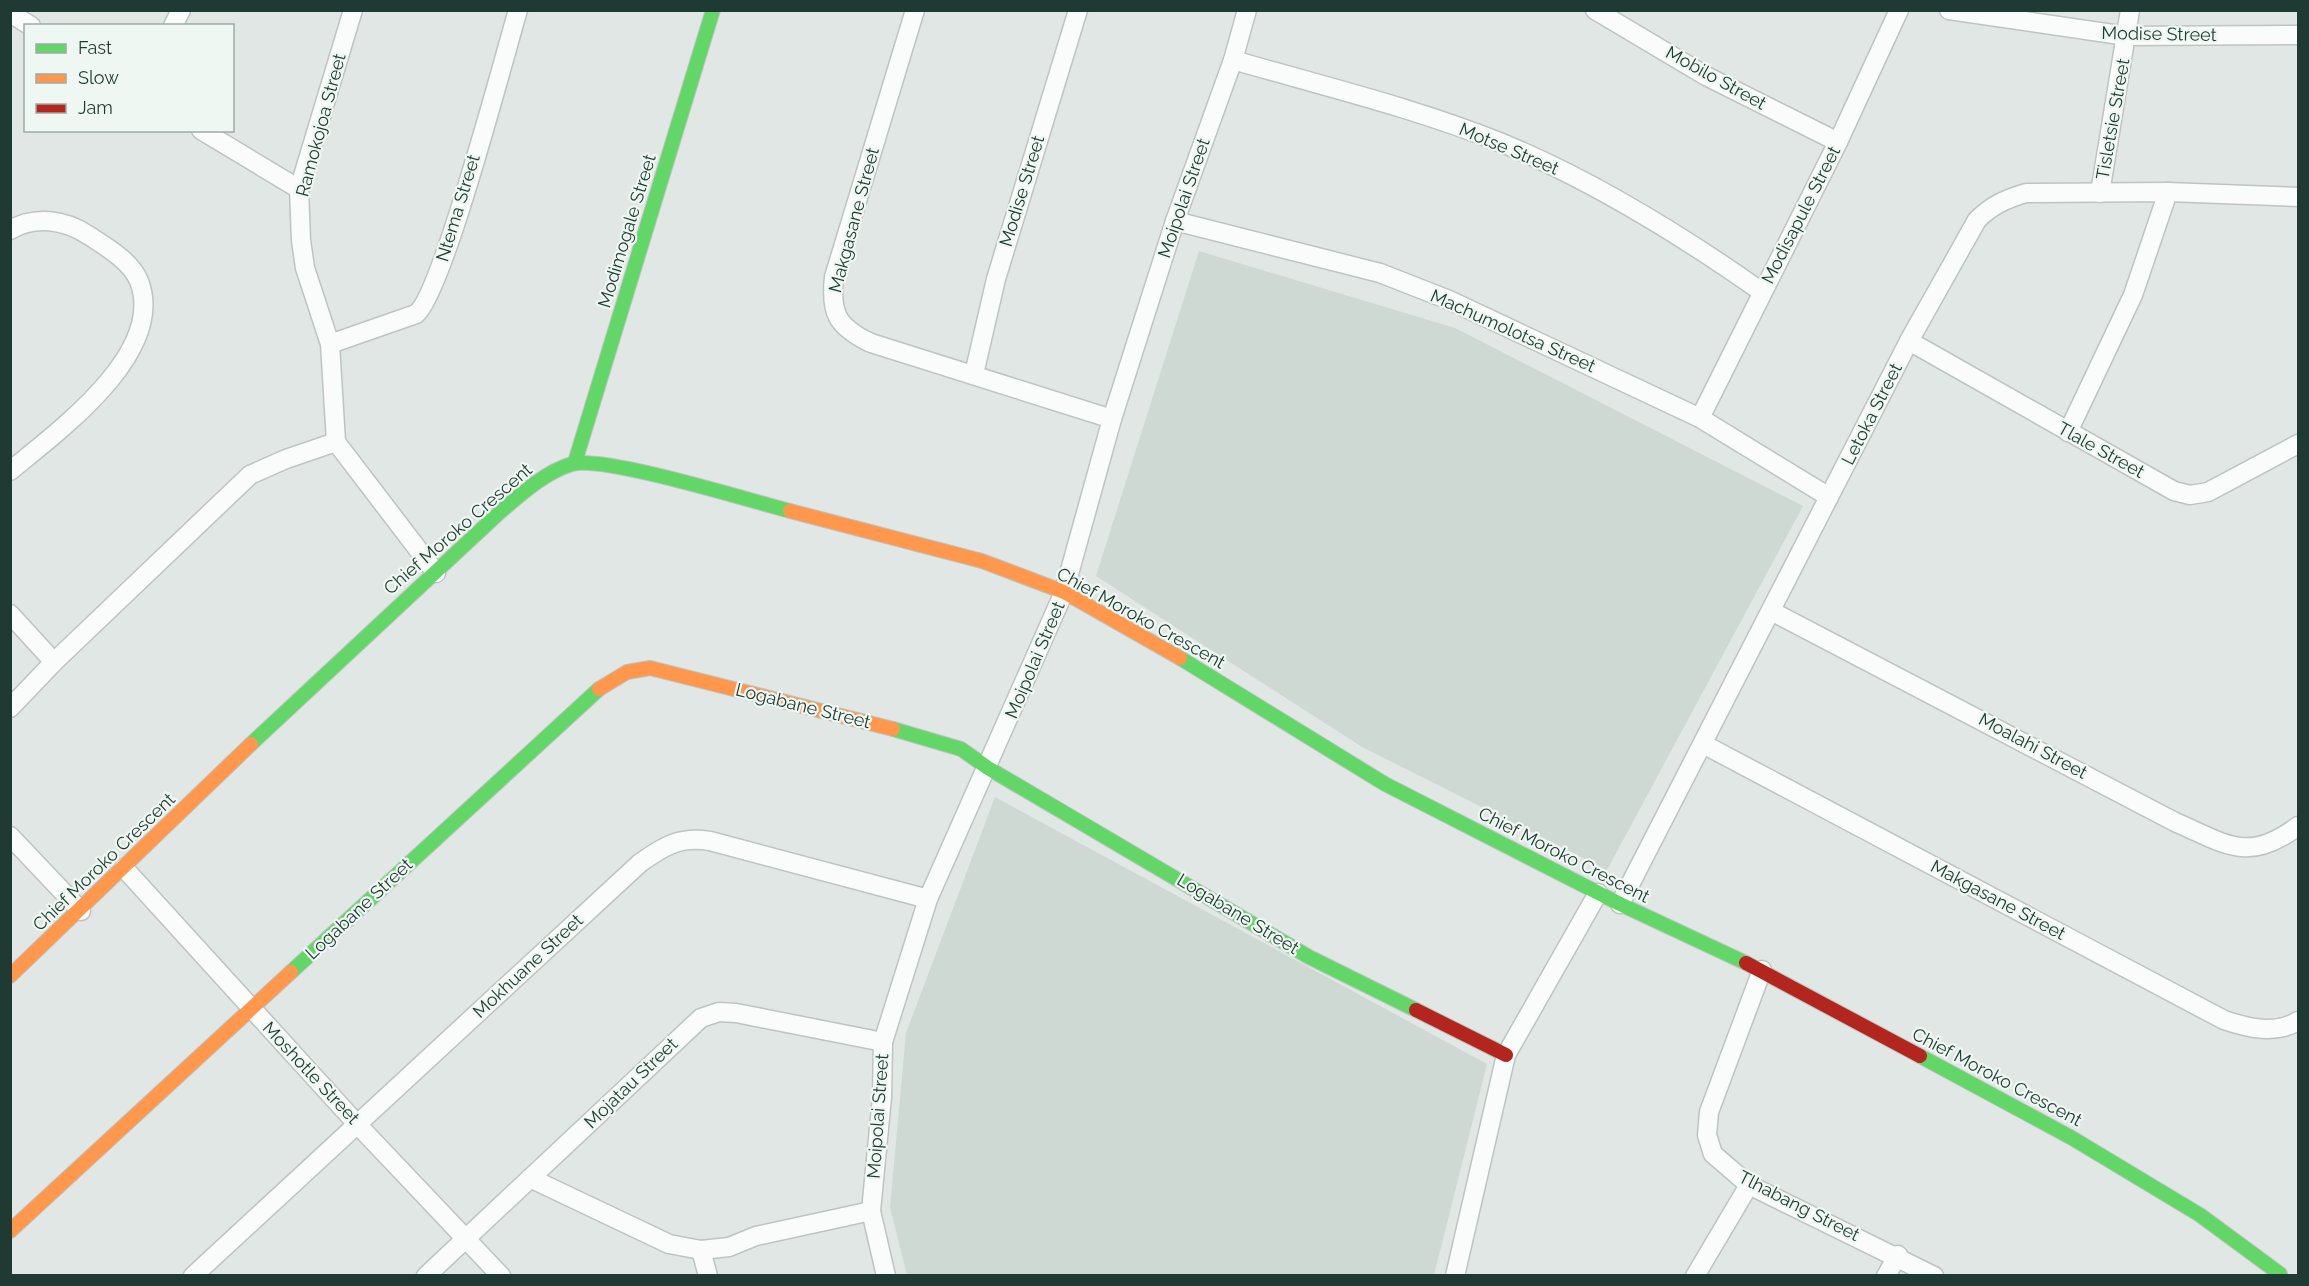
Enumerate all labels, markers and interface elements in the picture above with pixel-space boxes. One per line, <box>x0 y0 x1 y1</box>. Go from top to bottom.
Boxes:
street label: Modise Street <box>2101 22 2217 45</box>
legend <box>24 24 234 132</box>
text: Fast <box>78 37 112 58</box>
street label: Mobilo Street <box>1662 41 1770 114</box>
street label: Ramokojoa Street <box>291 51 350 199</box>
street label: Tisletsie Street <box>2092 57 2134 181</box>
text: Slow <box>78 67 119 88</box>
text: Jam <box>78 97 113 118</box>
street label: Motse Street <box>1456 118 1562 179</box>
street label: Modise Street <box>995 133 1048 249</box>
street label: Moipolai Street <box>1153 135 1214 260</box>
street label: Modisapule Street <box>1757 142 1844 287</box>
street label: Makgasane Street <box>824 145 883 295</box>
street label: Modimogale Street <box>593 151 660 310</box>
street label: Ntema Street <box>431 152 484 264</box>
street label: Machumolotsa Street <box>1427 285 1599 376</box>
street label: Letoka Street <box>1837 359 1906 468</box>
street label: Tlale Street <box>2054 417 2148 482</box>
street label: Chief Moroko Crescent <box>379 459 536 599</box>
street label: Chief Moroko Crescent <box>1053 563 1229 673</box>
street label: Moipolai Street <box>1000 598 1069 722</box>
street label: Logabane Street <box>733 679 873 732</box>
street label: Moalahi Street <box>1975 708 2091 783</box>
street label: Chief Moroko Crescent <box>28 788 179 935</box>
street label: Chief Moroko Crescent <box>1475 802 1653 907</box>
street label: Logabane Street <box>301 854 416 964</box>
street label: Makgasane Street <box>1927 855 2069 944</box>
street label: Logabane Street <box>1174 869 1303 958</box>
street label: Mokhuane Street <box>468 909 587 1022</box>
street label: Moshotle Street <box>259 1017 364 1128</box>
street label: Chief Moroko Crescent <box>1909 1023 2086 1130</box>
street label: Mojatau Street <box>580 1033 682 1132</box>
street label: Moipolai Street <box>863 1053 892 1179</box>
street label: Tlhabang Street <box>1735 1166 1863 1245</box>

